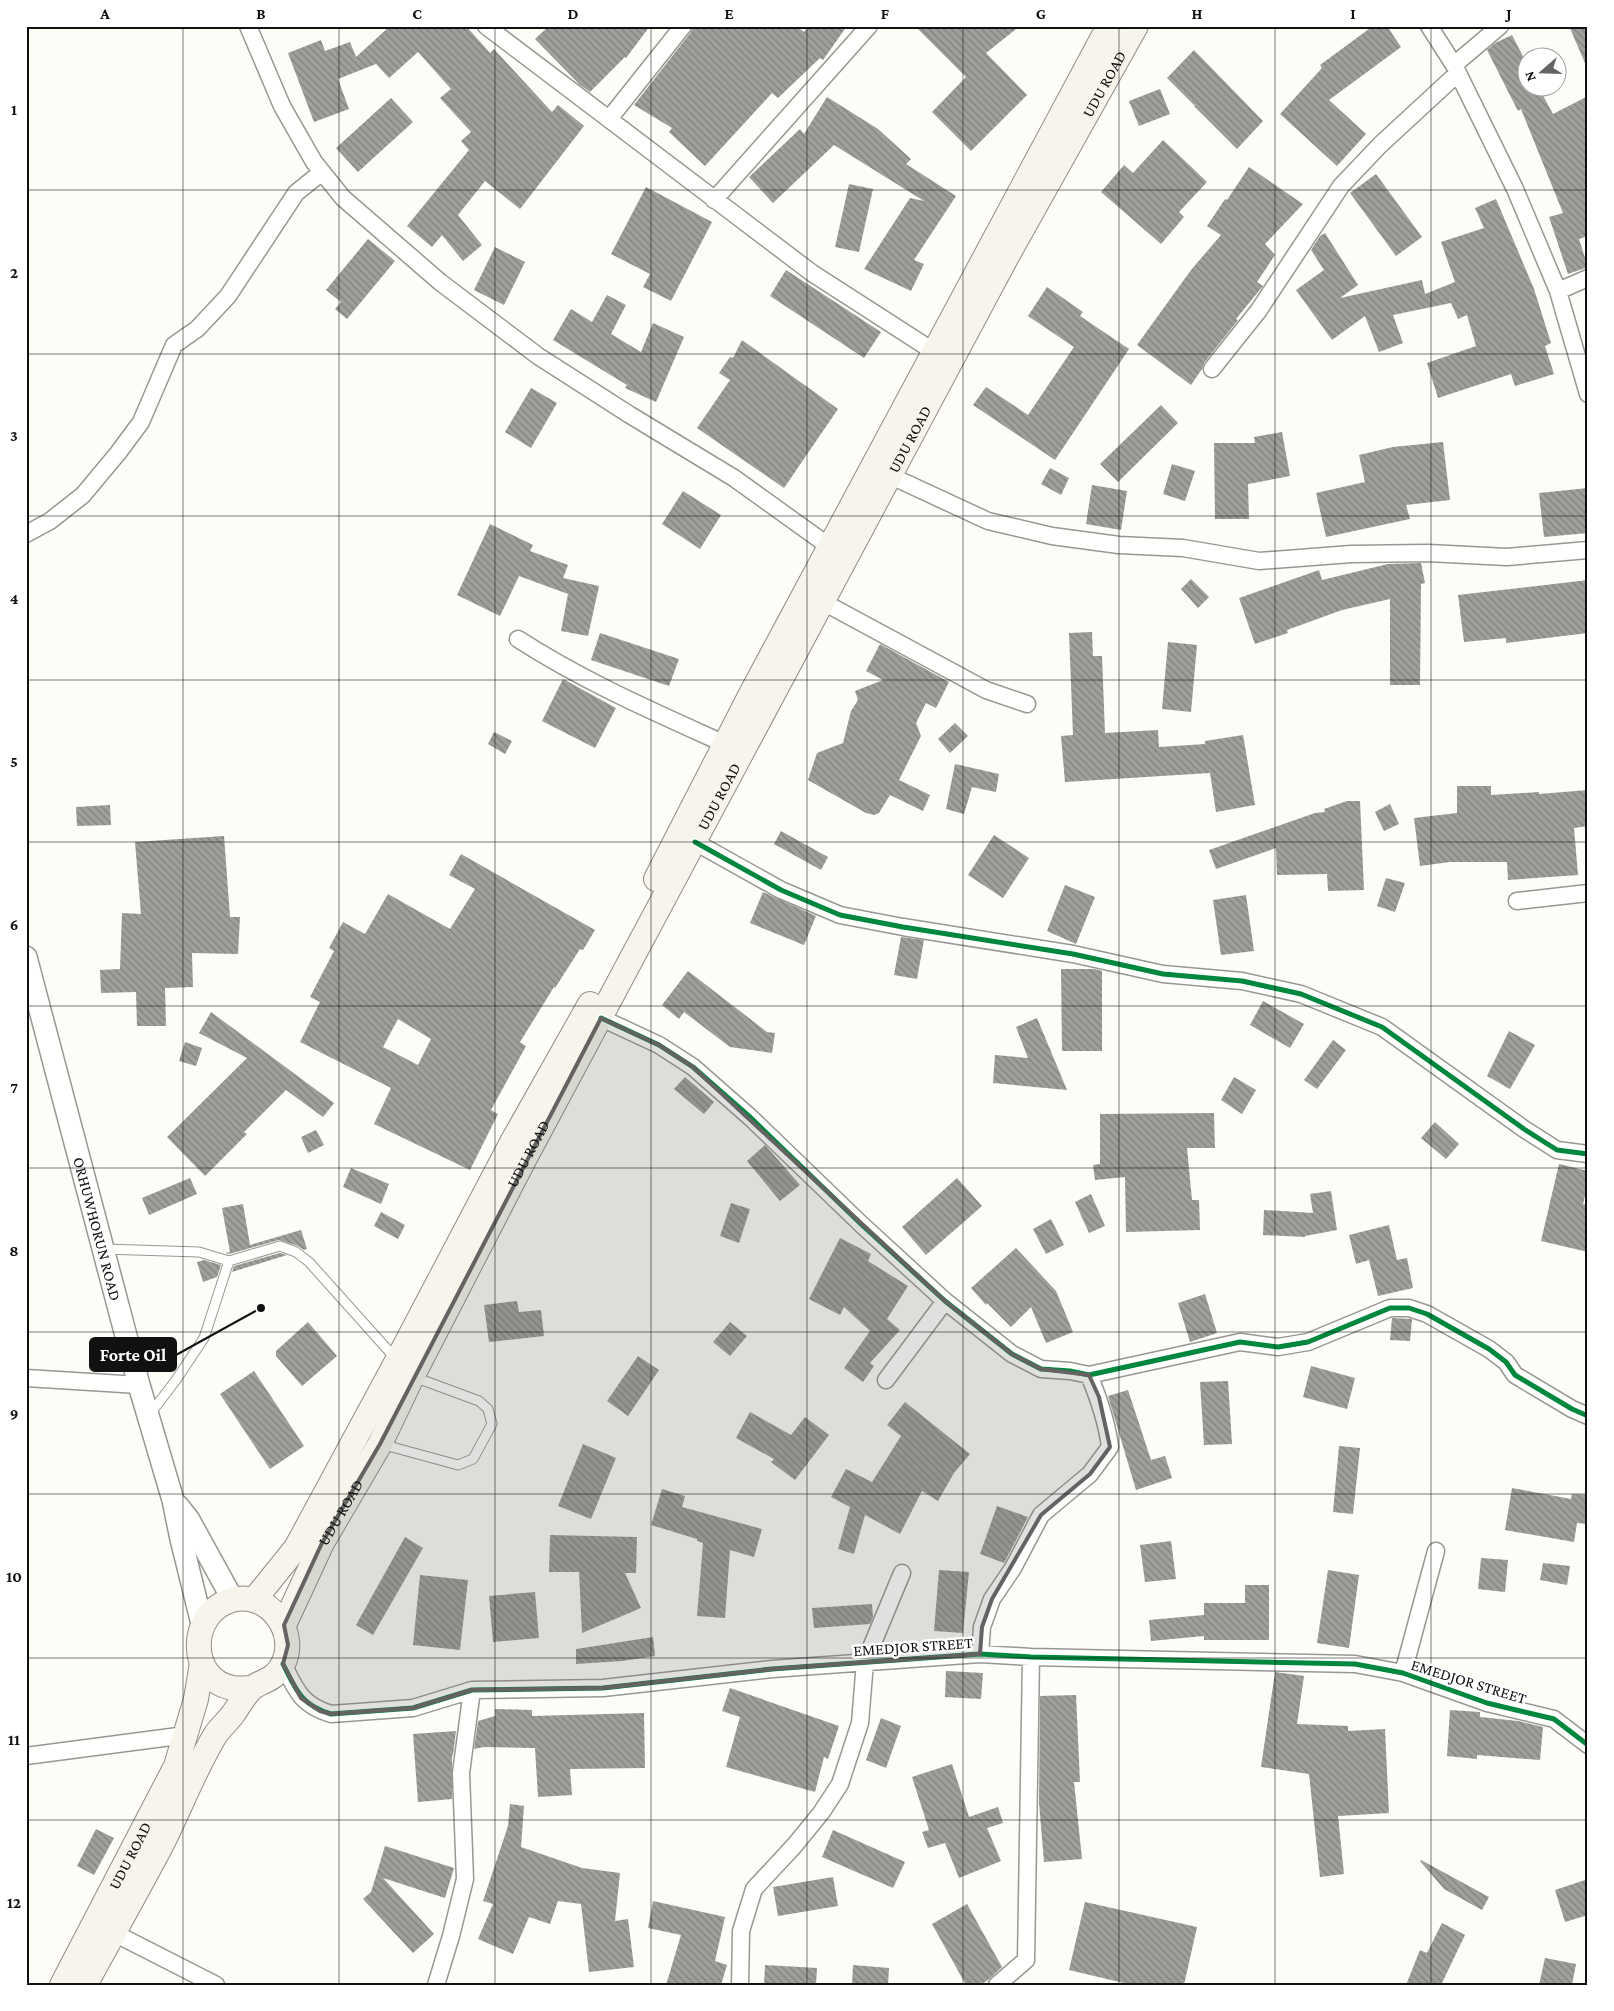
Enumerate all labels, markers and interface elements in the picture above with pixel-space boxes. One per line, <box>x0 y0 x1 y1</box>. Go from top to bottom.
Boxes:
text: A <box>99 5 110 22</box>
text: B <box>256 5 266 22</box>
text: C <box>412 5 422 22</box>
text: D <box>567 5 579 22</box>
text: E <box>724 5 734 22</box>
text: F <box>881 5 890 22</box>
text: G <box>1036 5 1046 22</box>
text: H <box>1192 5 1203 22</box>
text: I <box>1350 5 1356 22</box>
text: J <box>1504 5 1512 22</box>
street label: UDU ROAD <box>1079 48 1129 120</box>
north arrow <box>1516 48 1566 98</box>
text: N <box>1520 69 1539 84</box>
text: 1 <box>11 101 17 118</box>
text: 2 <box>10 264 18 281</box>
street label: UDU ROAD <box>885 403 935 476</box>
text: 3 <box>10 427 18 444</box>
text: 4 <box>10 590 19 607</box>
text: 5 <box>10 753 18 770</box>
street label: UDU ROAD <box>694 760 744 833</box>
text: 6 <box>10 916 18 933</box>
text: 7 <box>10 1079 18 1096</box>
street label: UDU ROAD <box>503 1117 553 1190</box>
street label: ORHUWHORUN ROAD <box>70 1155 124 1302</box>
text: 8 <box>9 1242 19 1259</box>
callout: Forte Oil <box>90 1338 176 1371</box>
text: Forte Oil <box>100 1345 166 1365</box>
text: 9 <box>10 1405 18 1422</box>
street label: UDU ROAD <box>315 1477 366 1549</box>
text: 10 <box>6 1568 22 1585</box>
street label: EMEDJOR STREET <box>853 1634 974 1660</box>
street label: EMEDJOR STREET <box>1409 1656 1529 1708</box>
text: 11 <box>8 1731 20 1748</box>
street label: UDU ROAD <box>105 1819 154 1892</box>
text: 12 <box>7 1894 21 1911</box>

